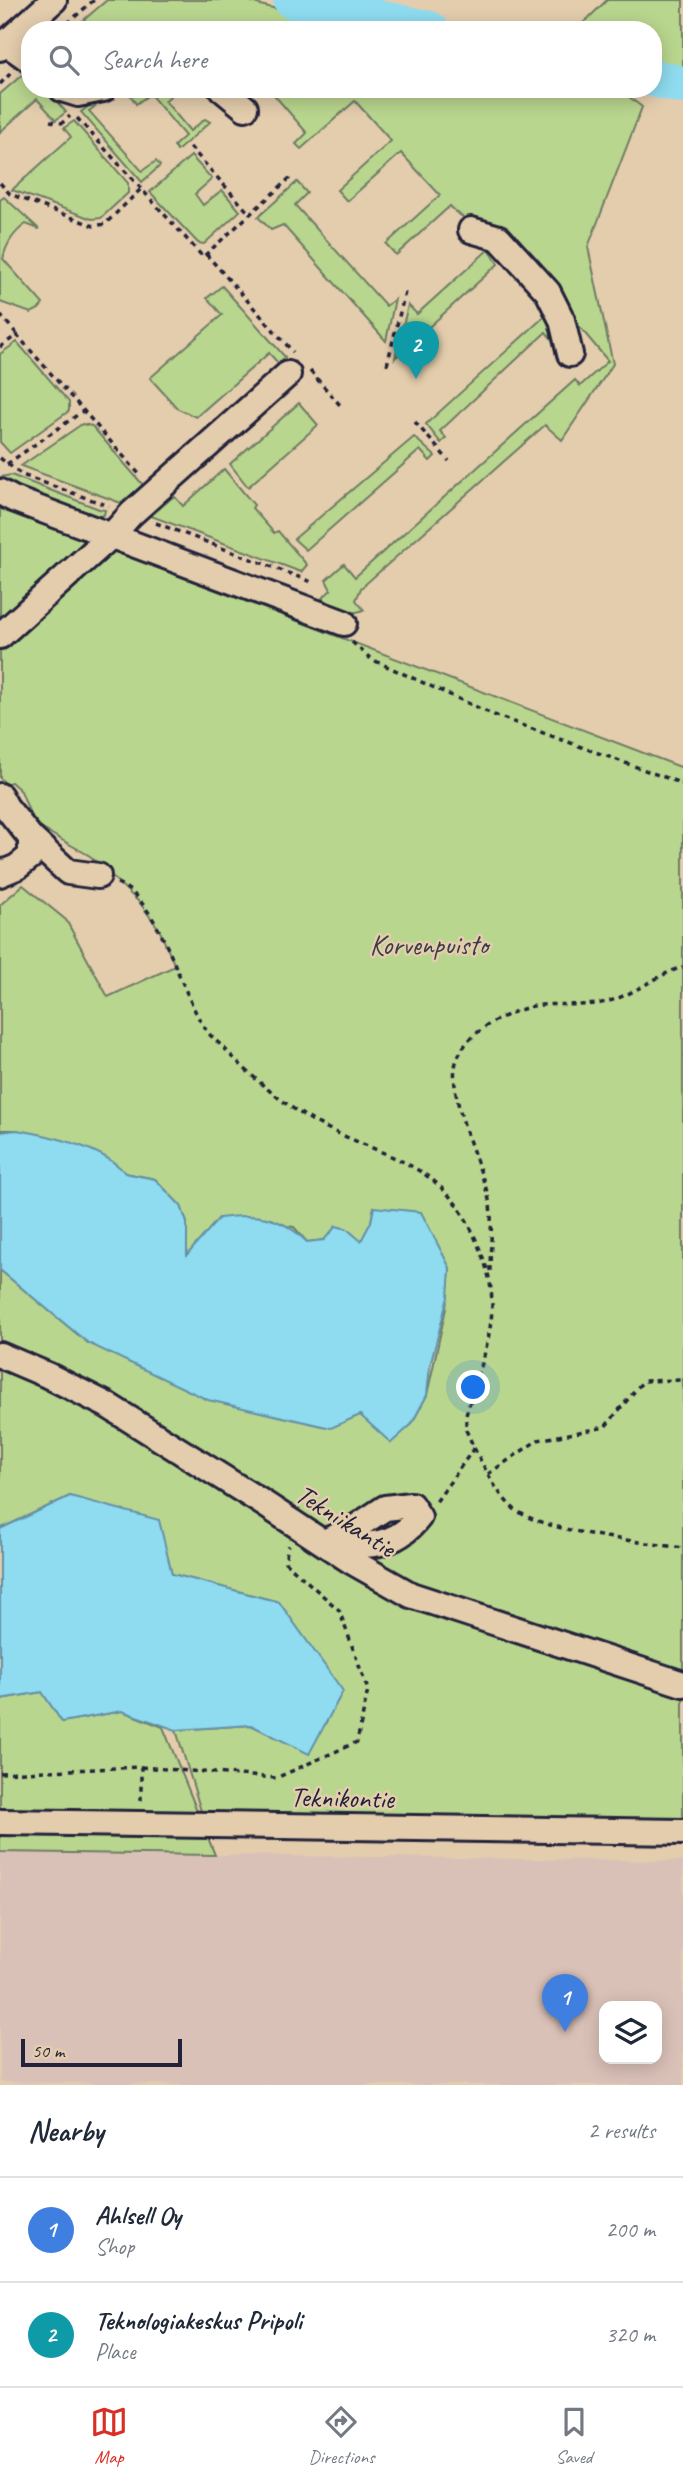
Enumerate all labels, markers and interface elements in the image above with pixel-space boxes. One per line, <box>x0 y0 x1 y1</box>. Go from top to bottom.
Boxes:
search box <box>21 21 662 98</box>
icon: search <box>45 41 83 79</box>
text: Search here <box>101 43 207 76</box>
pin: 2 <box>393 321 439 379</box>
park label: Korvenpuisto <box>370 927 491 962</box>
your location <box>456 1370 490 1404</box>
street label: Tekniikantie <box>289 1476 404 1566</box>
street label: Teknikontie <box>290 1779 396 1816</box>
pin: 1 <box>542 1974 588 2032</box>
map controls <box>599 2001 662 2064</box>
button: layers <box>599 2001 662 2064</box>
scale bar <box>21 2036 182 2068</box>
text: 50 m <box>32 2039 64 2063</box>
text: Nearby <box>28 2112 104 2150</box>
text: 2 results <box>588 2116 655 2145</box>
text: Ahlsell Oy <box>95 2199 181 2232</box>
text: 1 <box>46 2215 56 2244</box>
text: 200 m <box>606 2215 655 2244</box>
text: Shop <box>95 2232 134 2261</box>
text: Teknologiakeskus Pripoli <box>95 2304 302 2337</box>
text: 2 <box>46 2320 56 2349</box>
text: 320 m <box>606 2320 655 2349</box>
text: Place <box>95 2337 135 2366</box>
tab: Map <box>90 2403 128 2469</box>
tab: Directions <box>308 2403 375 2469</box>
tab: Saved <box>555 2403 593 2469</box>

